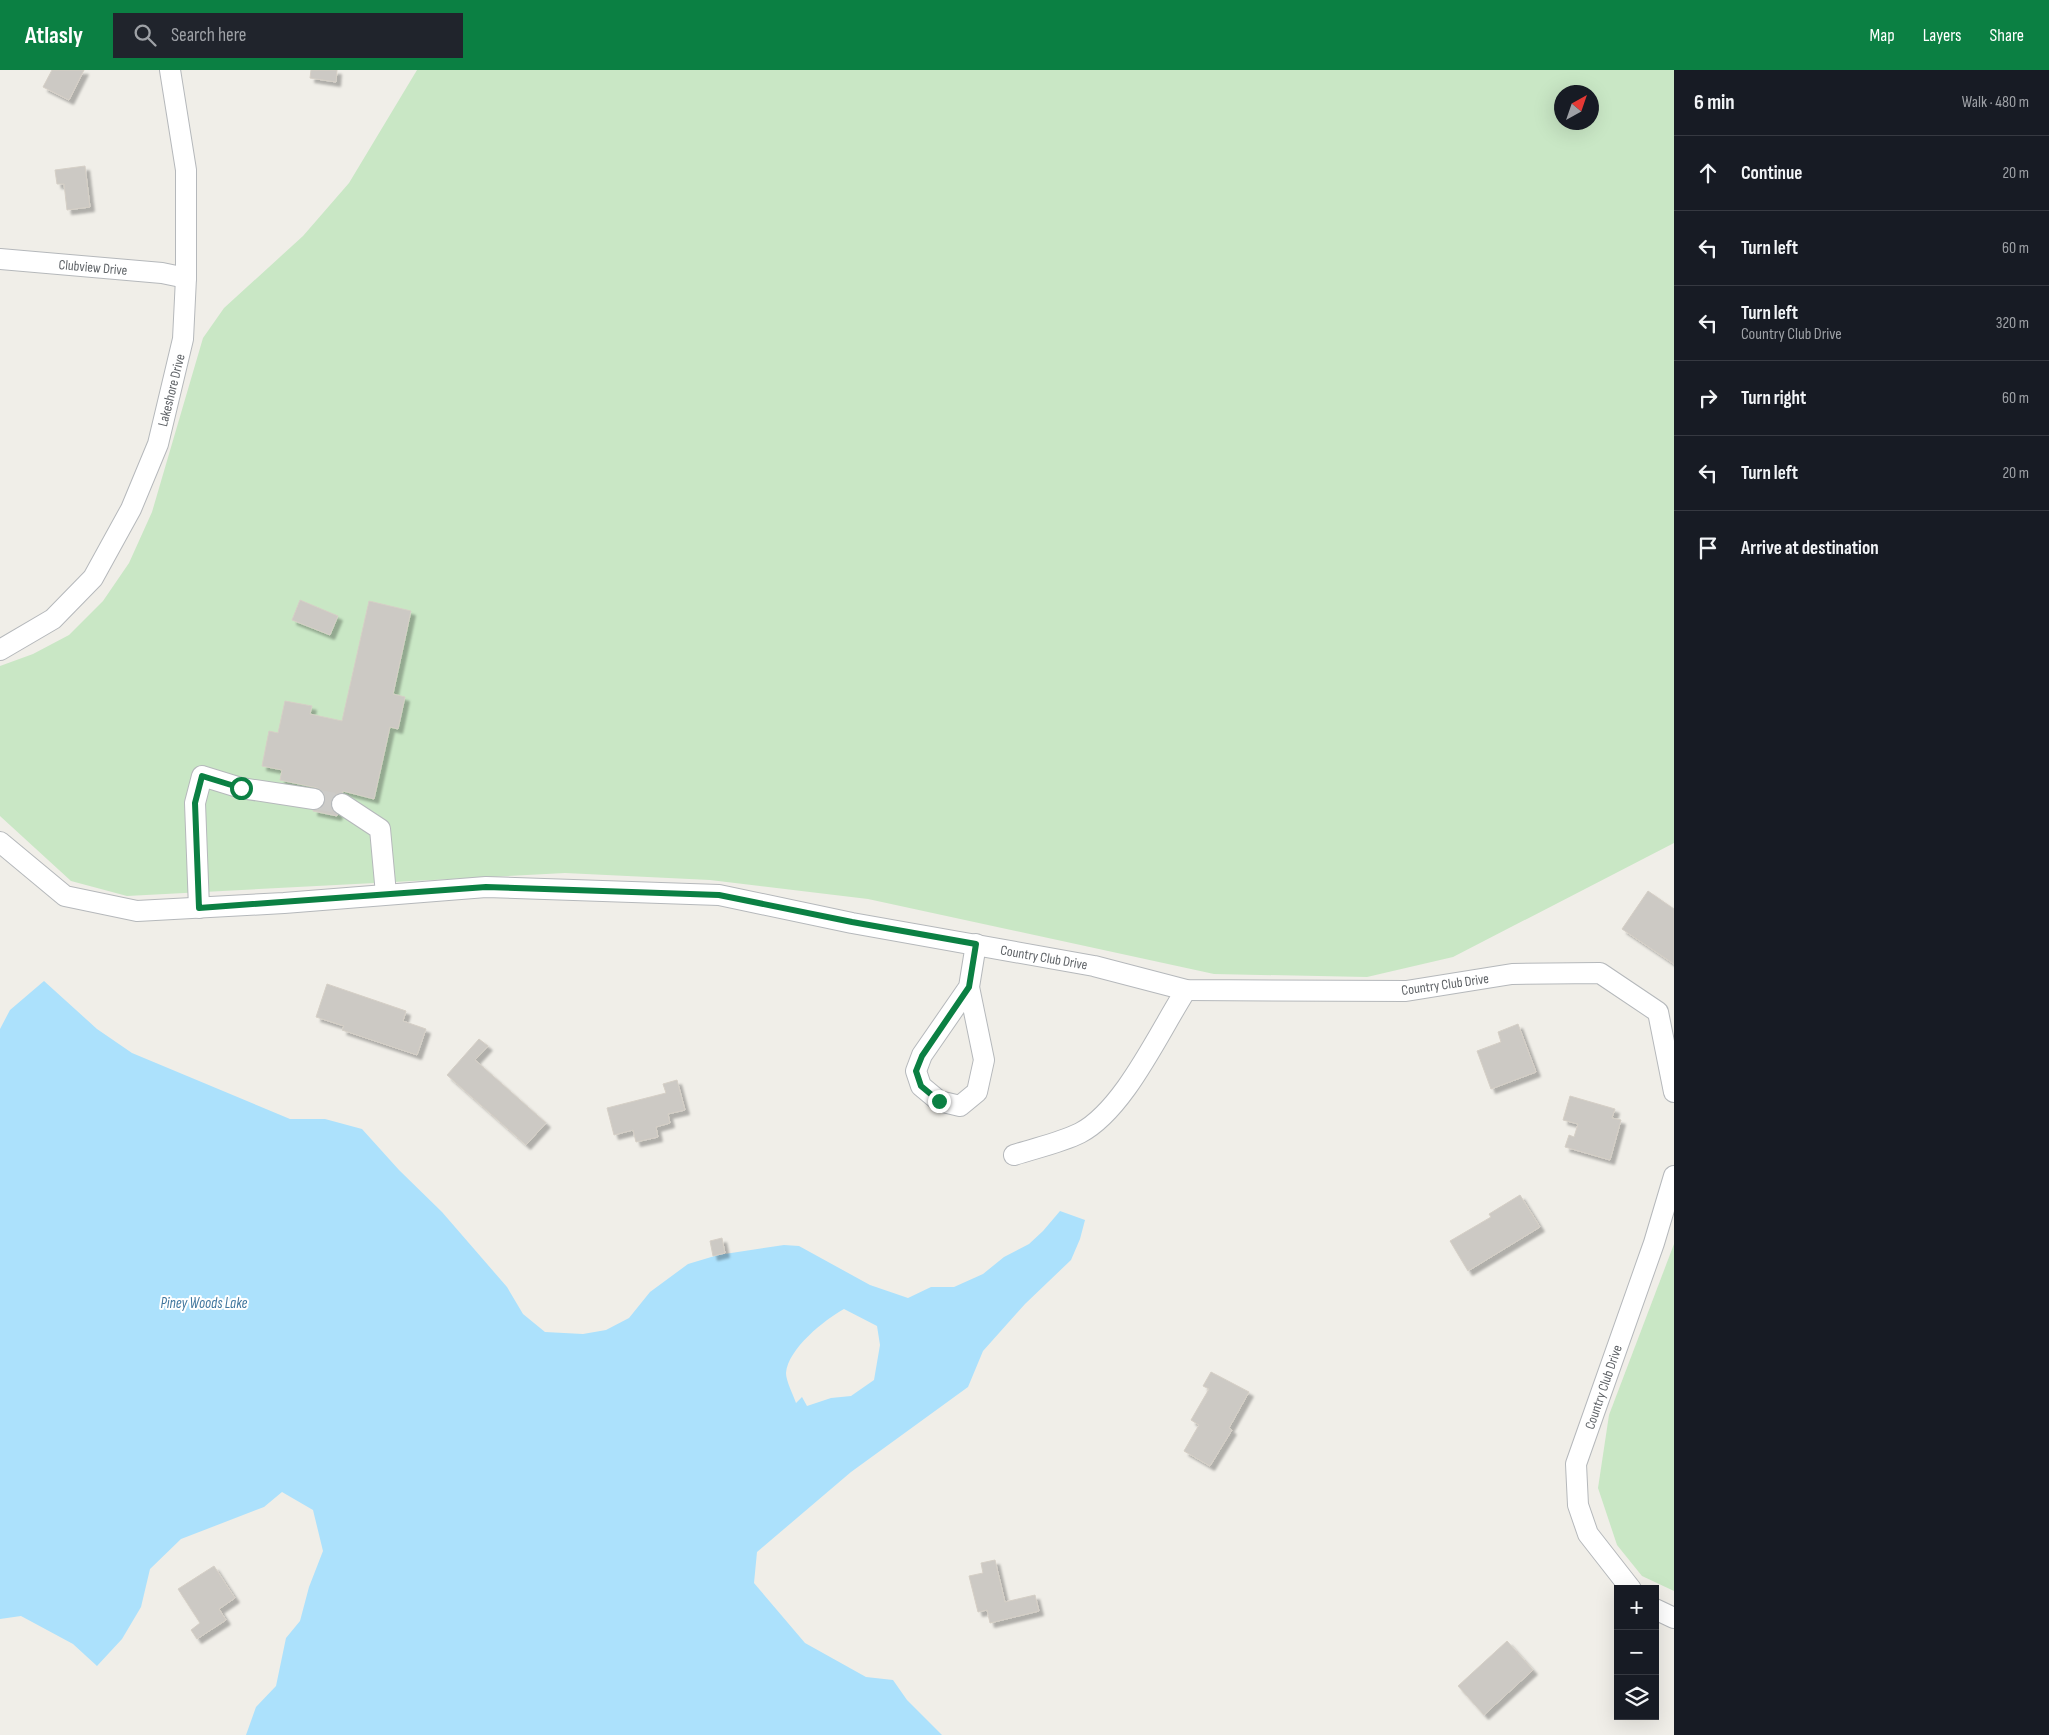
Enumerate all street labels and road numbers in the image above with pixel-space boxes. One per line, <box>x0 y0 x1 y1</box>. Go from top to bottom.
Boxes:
street label: Clubview Drive <box>58 256 128 279</box>
street label: Lakeshore Drive <box>154 352 189 428</box>
street label: Country Club Drive <box>999 941 1089 974</box>
street label: Country Club Drive <box>1400 970 1490 999</box>
street label: Country Club Drive <box>1581 1343 1626 1432</box>

